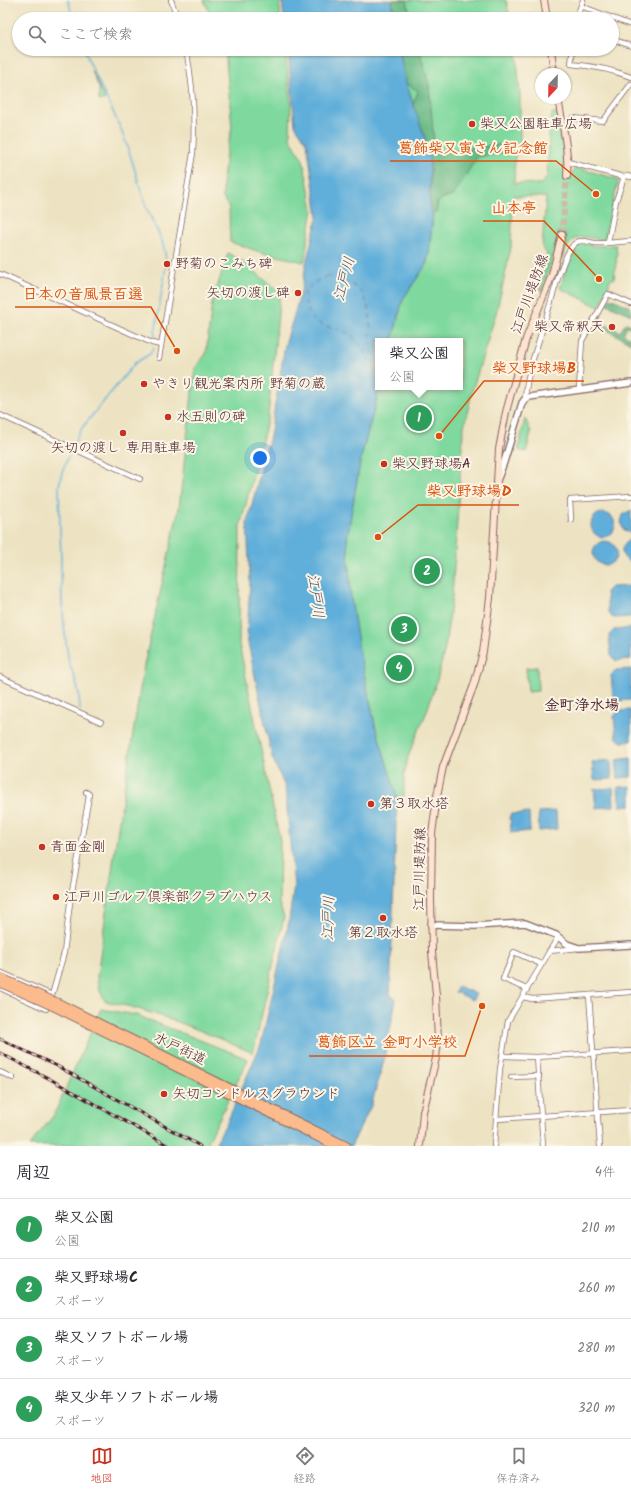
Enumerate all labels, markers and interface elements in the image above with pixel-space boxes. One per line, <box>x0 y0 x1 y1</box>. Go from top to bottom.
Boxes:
search box <box>12 12 619 56</box>
icon: search <box>26 23 48 45</box>
text: ここで検索 <box>58 23 133 47</box>
north arrow <box>535 68 571 104</box>
place label: 柴又公園駐車広場 <box>480 113 592 135</box>
marker: 柴又公園駐車広場 <box>467 119 477 129</box>
callout: 葛飾柴又寅さん記念館 <box>390 134 556 161</box>
text: 葛飾柴又寅さん記念館 <box>398 137 548 161</box>
callout: 山本亭 <box>483 194 544 221</box>
text: 山本亭 <box>491 197 537 221</box>
street label: 江戸川堤防線 <box>505 251 555 337</box>
place label: 野菊のこみち碑 <box>175 253 272 275</box>
water label: 江戸川 <box>328 254 362 304</box>
marker: 野菊のこみち碑 <box>162 259 172 269</box>
callout: 日本の音風景百選 <box>15 280 151 307</box>
place label: 矢切の渡し碑 <box>206 282 290 304</box>
text: 日本の音風景百選 <box>23 283 143 307</box>
marker: 矢切の渡し碑 <box>293 288 303 298</box>
place label: 柴又帝釈天 <box>534 316 604 338</box>
marker: 柴又帝釈天 <box>607 322 617 332</box>
popup <box>375 338 463 390</box>
text: 柴又公園 <box>389 342 449 366</box>
callout: 柴又野球場B <box>484 354 584 381</box>
text: 柴又野球場B <box>492 357 576 381</box>
text: 公園 <box>389 367 415 388</box>
place label: やきり観光案内所 野菊の蔵 <box>152 373 326 395</box>
marker: やきり観光案内所 野菊の蔵 <box>139 379 149 389</box>
pin: 1 <box>406 403 432 433</box>
place label: 水五則の碑 <box>176 406 246 428</box>
marker: 水五則の碑 <box>163 412 173 422</box>
marker: 矢切の渡し 専用駐車場 <box>118 428 128 438</box>
place label: 矢切の渡し 専用駐車場 <box>50 437 196 459</box>
your location <box>250 448 270 468</box>
place label: 柴又野球場A <box>392 453 471 475</box>
marker: 柴又野球場A <box>379 459 389 469</box>
callout: 柴又野球場D <box>418 478 519 505</box>
text: 柴又野球場D <box>427 480 512 504</box>
pin: 2 <box>414 556 440 586</box>
water label: 江戸川 <box>300 572 330 620</box>
pin: 3 <box>391 614 417 644</box>
pin: 4 <box>386 653 412 683</box>
district label: 金町浄水場 <box>544 694 620 718</box>
place label: 第３取水塔 <box>379 793 449 815</box>
marker: 第３取水塔 <box>366 799 376 809</box>
street label: 江戸川堤防線 <box>408 827 432 911</box>
place label: 青面金剛 <box>50 836 106 858</box>
marker: 青面金剛 <box>37 842 47 852</box>
place label: 江戸川ゴルフ倶楽部クラブハウス <box>64 886 273 908</box>
marker: 江戸川ゴルフ倶楽部クラブハウス <box>51 892 61 902</box>
water label: 江戸川 <box>316 895 342 941</box>
marker: 第２取水塔 <box>378 913 388 923</box>
place label: 第２取水塔 <box>348 922 418 944</box>
street label: 水戸街道 <box>150 1027 210 1071</box>
callout: 葛飾区立 金町小学校 <box>309 1029 465 1056</box>
text: 葛飾区立 金町小学校 <box>317 1031 457 1055</box>
place label: 矢切コンドルスグラウンド <box>172 1083 340 1105</box>
marker: 矢切コンドルスグラウンド <box>159 1089 169 1099</box>
text: 周辺 <box>16 1160 50 1187</box>
text: 4件 <box>595 1162 615 1183</box>
text: 柴又公園 <box>54 1206 114 1230</box>
text: 1 <box>27 1218 31 1239</box>
text: 210 m <box>581 1218 615 1239</box>
text: 公園 <box>54 1231 80 1252</box>
text: 柴又野球場C <box>54 1266 138 1290</box>
text: 2 <box>25 1278 33 1299</box>
text: 260 m <box>578 1278 615 1299</box>
text: スポーツ <box>54 1291 106 1312</box>
text: 柴又ソフトボール場 <box>54 1326 188 1350</box>
text: 3 <box>25 1338 33 1359</box>
text: 280 m <box>578 1338 615 1359</box>
text: スポーツ <box>54 1351 106 1372</box>
text: 柴又少年ソフトボール場 <box>54 1386 218 1410</box>
text: 4 <box>25 1398 33 1419</box>
text: 320 m <box>578 1398 615 1419</box>
text: スポーツ <box>54 1411 106 1432</box>
tab: 地図 <box>91 1445 113 1488</box>
tab: 経路 <box>294 1445 316 1488</box>
tab: 保存済み <box>497 1445 541 1488</box>

